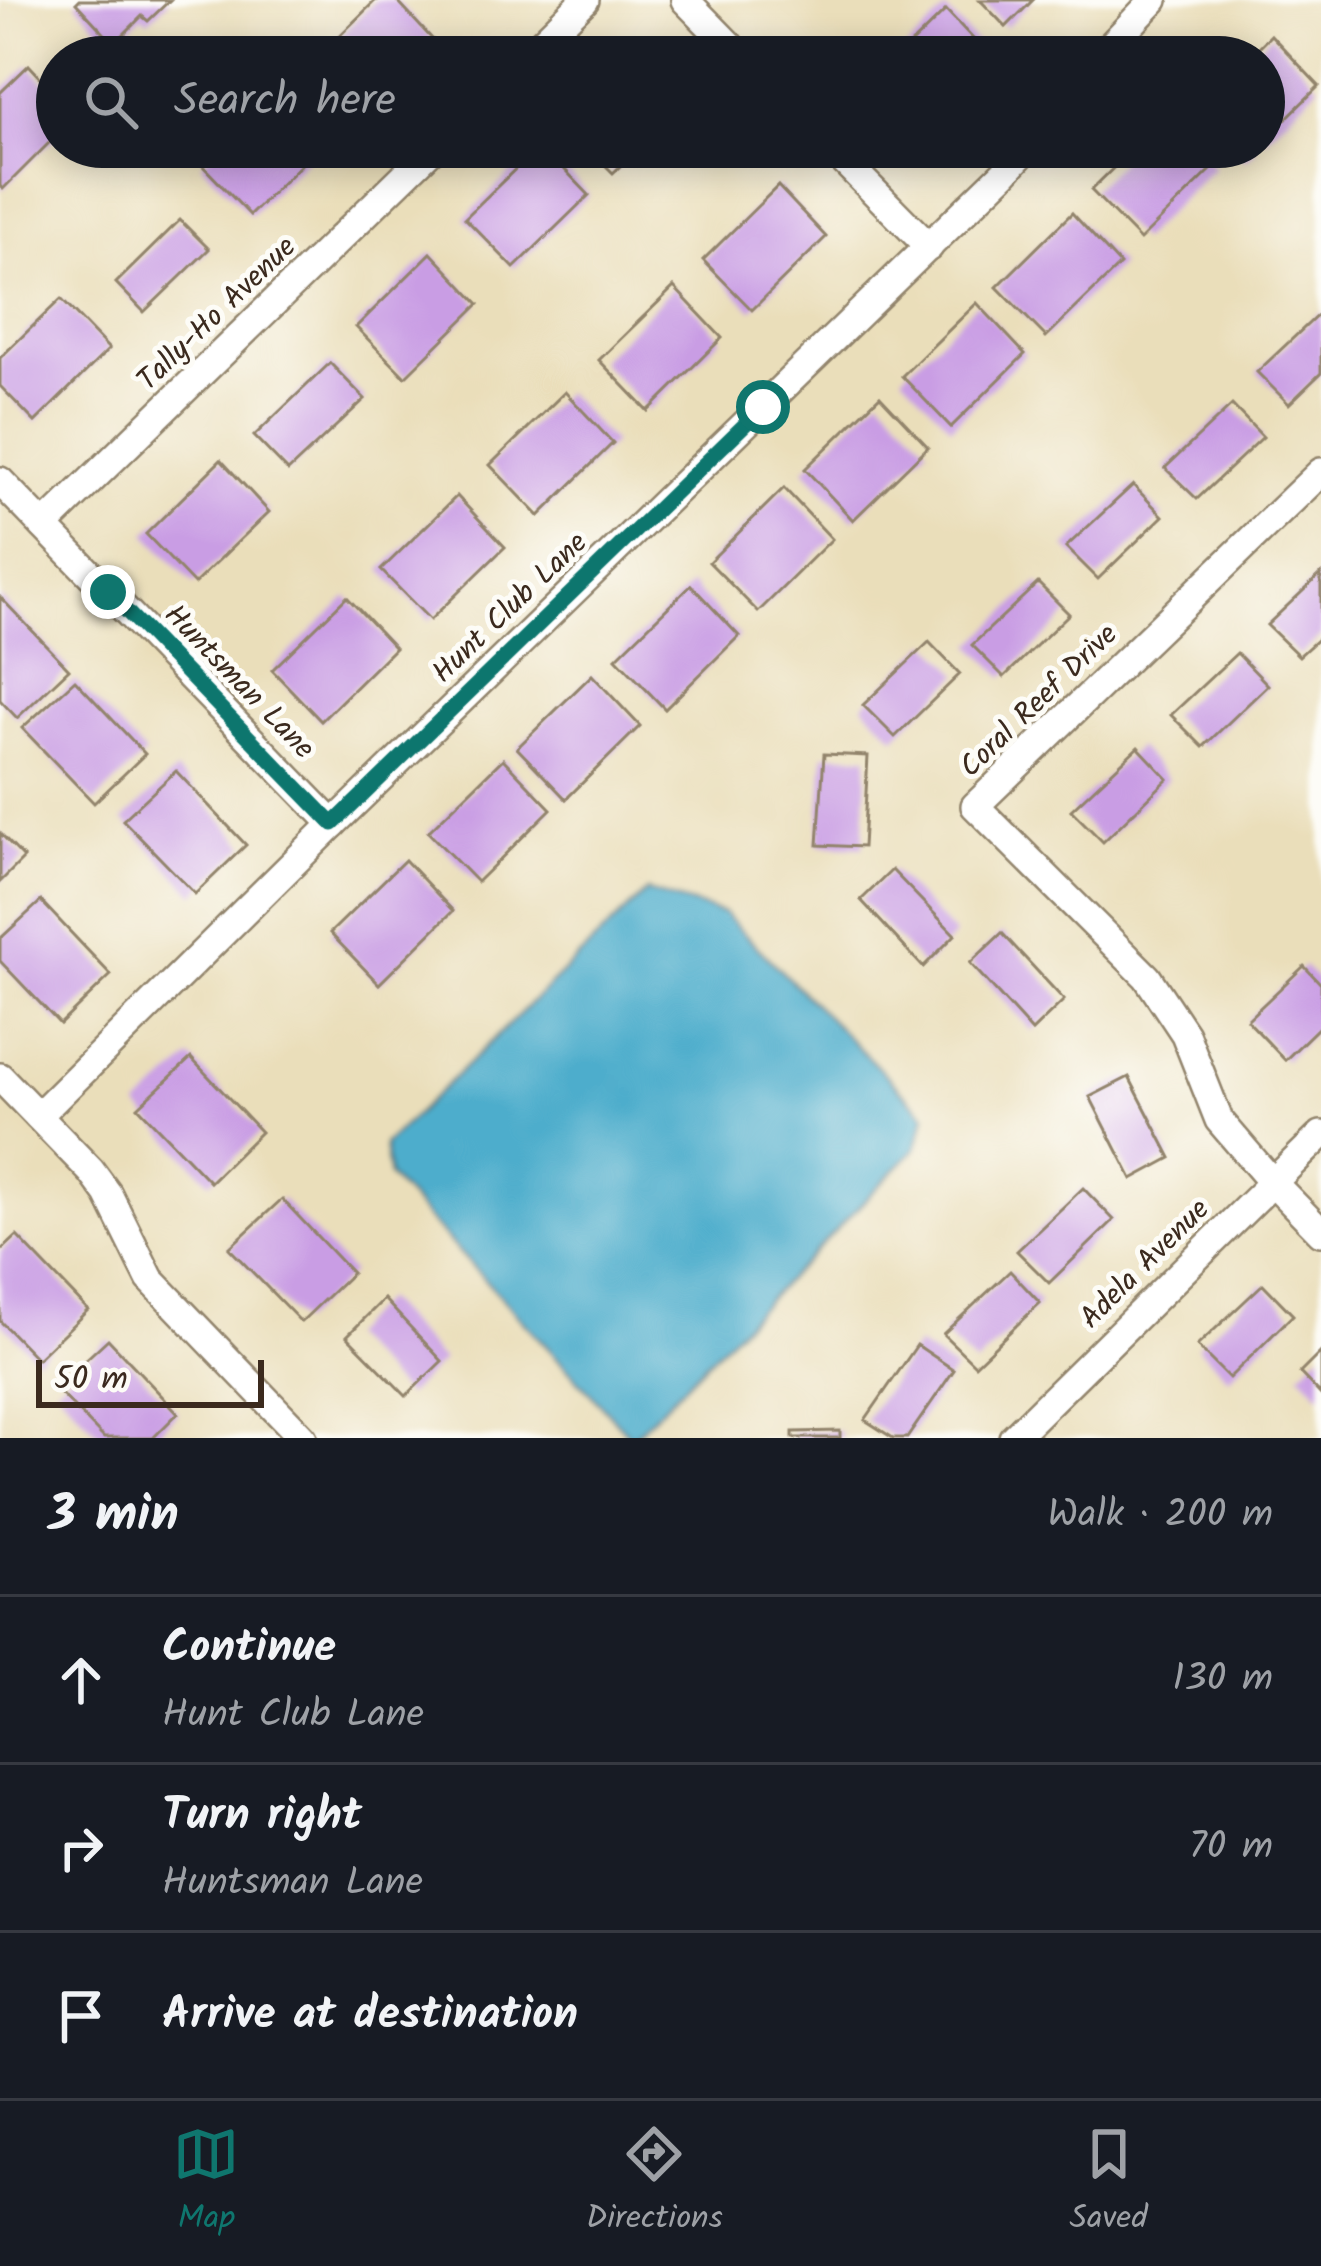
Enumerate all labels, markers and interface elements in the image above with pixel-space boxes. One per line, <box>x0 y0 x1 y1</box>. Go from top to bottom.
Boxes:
search box <box>36 36 1285 168</box>
text: Search here <box>174 66 396 138</box>
icon: search <box>78 69 144 135</box>
street label: Tally-Ho Avenue <box>126 225 308 403</box>
route start <box>736 380 790 434</box>
street label: Hunt Club Lane <box>421 521 600 696</box>
route end <box>81 565 135 619</box>
street label: Huntsman Lane <box>152 593 326 771</box>
street label: Coral Reef Drive <box>949 613 1130 790</box>
street label: Adela Avenue <box>1069 1188 1222 1341</box>
scale bar <box>36 1354 264 1407</box>
text: 50 m <box>54 1354 128 1407</box>
text: 3 min <box>48 1476 179 1557</box>
text: Walk · 200 m <box>1048 1485 1273 1547</box>
text: Continue <box>162 1613 336 1685</box>
icon: ahead <box>48 1647 114 1713</box>
text: 130 m <box>1172 1649 1273 1711</box>
text: Hunt Club Lane <box>162 1685 424 1747</box>
text: Turn right <box>162 1781 362 1853</box>
icon: right <box>48 1815 114 1881</box>
text: 70 m <box>1189 1817 1273 1879</box>
text: Huntsman Lane <box>162 1853 423 1915</box>
text: Arrive at destination <box>162 1980 578 2052</box>
icon: arrive <box>48 1983 114 2049</box>
tab: Map <box>173 2121 239 2246</box>
tab: Directions <box>586 2121 723 2246</box>
tab: Saved <box>1069 2121 1148 2246</box>

